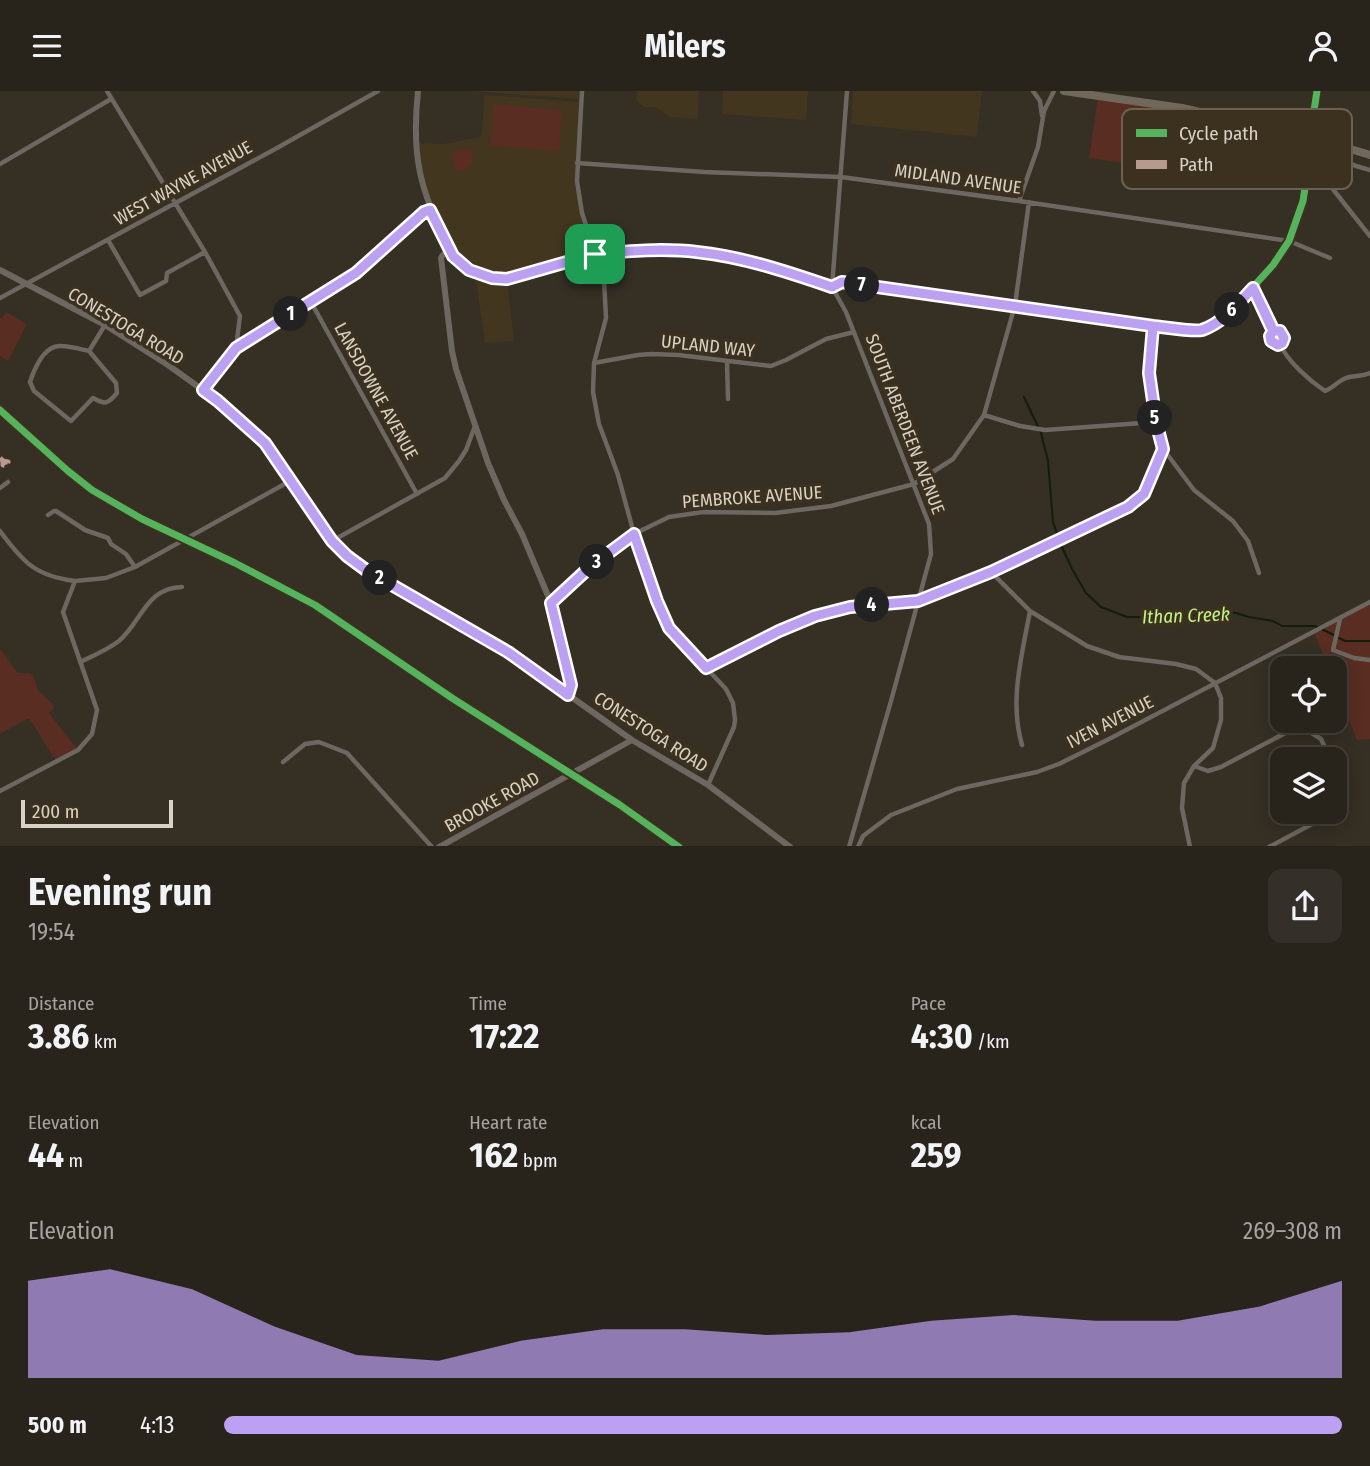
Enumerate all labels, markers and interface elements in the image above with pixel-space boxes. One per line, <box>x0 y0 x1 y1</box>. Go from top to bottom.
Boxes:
icon: menu <box>28 27 66 65</box>
text: Milers <box>644 27 726 65</box>
icon: person <box>1304 27 1342 65</box>
legend <box>1122 109 1352 189</box>
text: Cycle path <box>1179 122 1258 145</box>
street label: WEST WAYNE AVENUE <box>110 136 256 230</box>
text: Path <box>1179 153 1214 176</box>
street label: MIDLAND AVENUE <box>893 159 1023 199</box>
pin <box>565 224 625 284</box>
icon: arrive <box>576 235 614 273</box>
pin: 7 <box>844 267 880 303</box>
text: 7 <box>857 273 866 296</box>
street label: CONESTOGA ROAD <box>64 283 188 369</box>
pin: 6 <box>1214 293 1250 327</box>
pin: 1 <box>274 297 308 332</box>
text: 6 <box>1227 298 1236 321</box>
text: 1 <box>286 302 295 325</box>
street label: LANSDOWNE AVENUE <box>329 319 423 463</box>
street label: UPLAND WAY <box>660 330 756 362</box>
street label: SOUTH ABERDEEN AVENUE <box>860 331 950 517</box>
pin: 5 <box>1138 401 1172 435</box>
text: 5 <box>1150 406 1159 429</box>
street label: PEMBROKE AVENUE <box>681 481 823 513</box>
pin: 3 <box>580 545 614 580</box>
text: 3 <box>592 550 601 573</box>
pin: 2 <box>362 561 398 595</box>
text: 2 <box>375 566 384 589</box>
pin: 4 <box>854 587 890 623</box>
text: 4 <box>867 593 876 616</box>
water label: Ithan Creek <box>1142 602 1230 629</box>
map controls <box>1270 656 1347 824</box>
button: locate <box>1270 656 1347 733</box>
street label: CONESTOGA ROAD <box>590 687 712 777</box>
street label: IVEN AVENUE <box>1063 691 1157 753</box>
button: layers <box>1270 747 1347 824</box>
street label: BROOKE ROAD <box>441 767 543 837</box>
scale bar <box>21 797 173 829</box>
text: 200 m <box>32 800 79 823</box>
text: Evening run <box>28 869 212 915</box>
button: share <box>1268 869 1342 943</box>
text: 19:54 <box>28 918 75 946</box>
text: Distance <box>28 992 95 1015</box>
text: Time <box>469 992 507 1015</box>
text: Pace <box>911 992 946 1015</box>
text: 3.86 <box>28 1015 89 1057</box>
text: 17:22 <box>469 1015 539 1057</box>
text: 4:30 <box>911 1015 973 1057</box>
text: km <box>89 1030 117 1053</box>
text: /km <box>973 1030 1010 1053</box>
text: Elevation <box>28 1111 100 1134</box>
text: Heart rate <box>469 1111 547 1134</box>
text: kcal <box>911 1111 941 1134</box>
text: 44 <box>28 1134 64 1176</box>
text: 162 <box>469 1134 518 1176</box>
text: 259 <box>911 1134 962 1176</box>
text: m <box>64 1149 83 1172</box>
text: bpm <box>518 1149 558 1172</box>
text: Elevation <box>28 1217 115 1245</box>
text: 269–308 m <box>1243 1217 1342 1245</box>
text: 500 m <box>28 1411 87 1439</box>
text: 4:13 <box>140 1411 174 1439</box>

